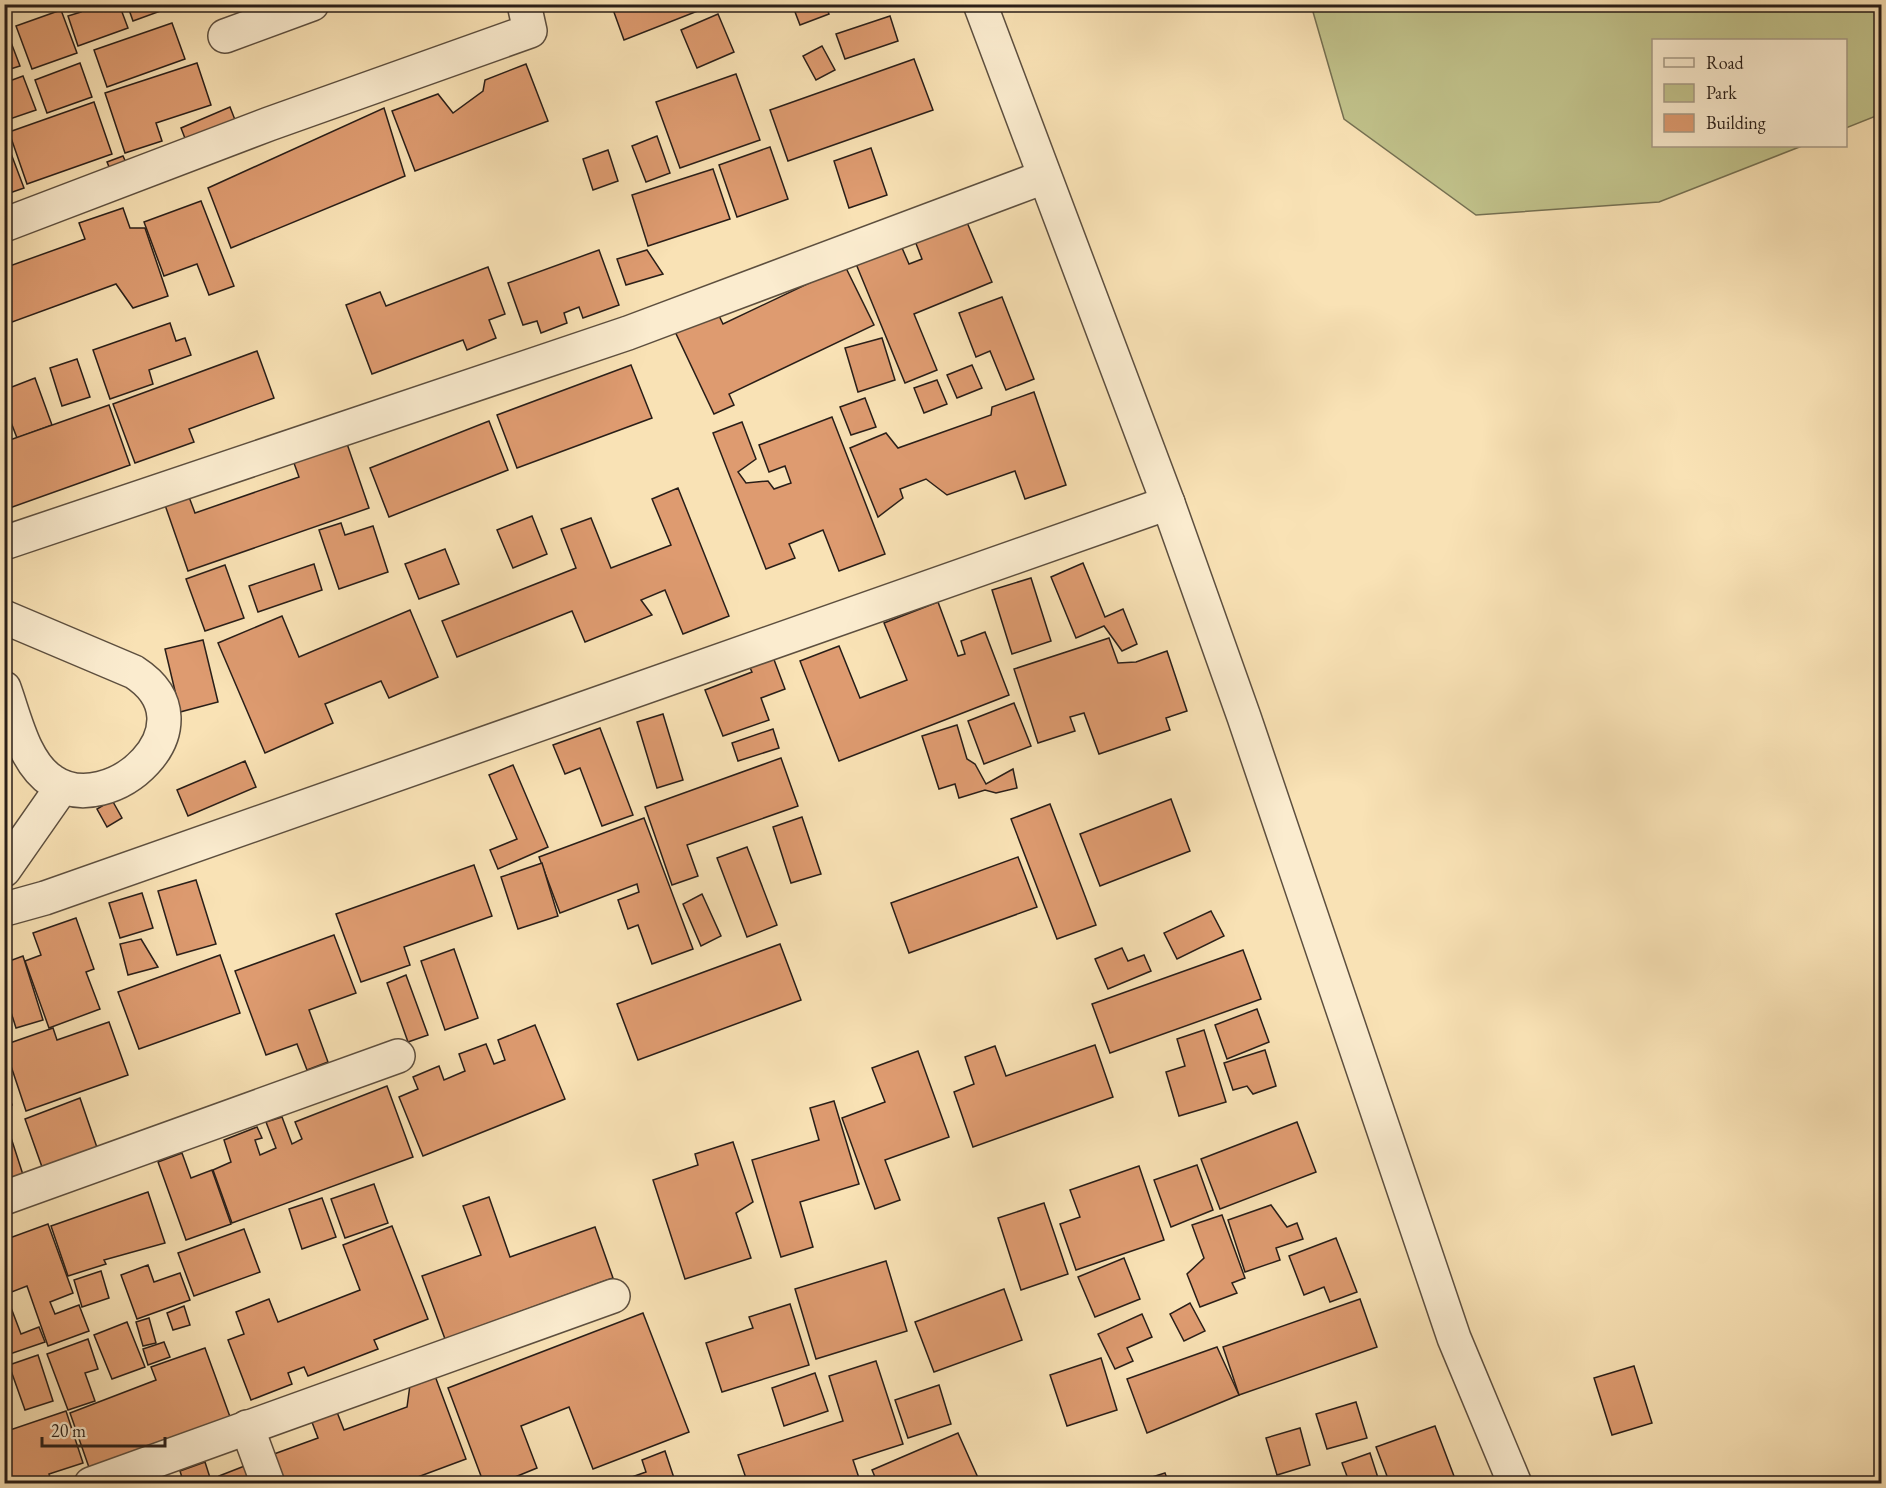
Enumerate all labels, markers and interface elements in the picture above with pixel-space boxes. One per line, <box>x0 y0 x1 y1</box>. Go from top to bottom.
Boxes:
legend <box>1652 39 1847 147</box>
text: Road <box>1706 51 1745 74</box>
text: Park <box>1706 81 1737 104</box>
text: Building <box>1706 111 1766 134</box>
scale bar <box>42 1410 165 1448</box>
text: 20 m <box>51 1419 86 1442</box>

